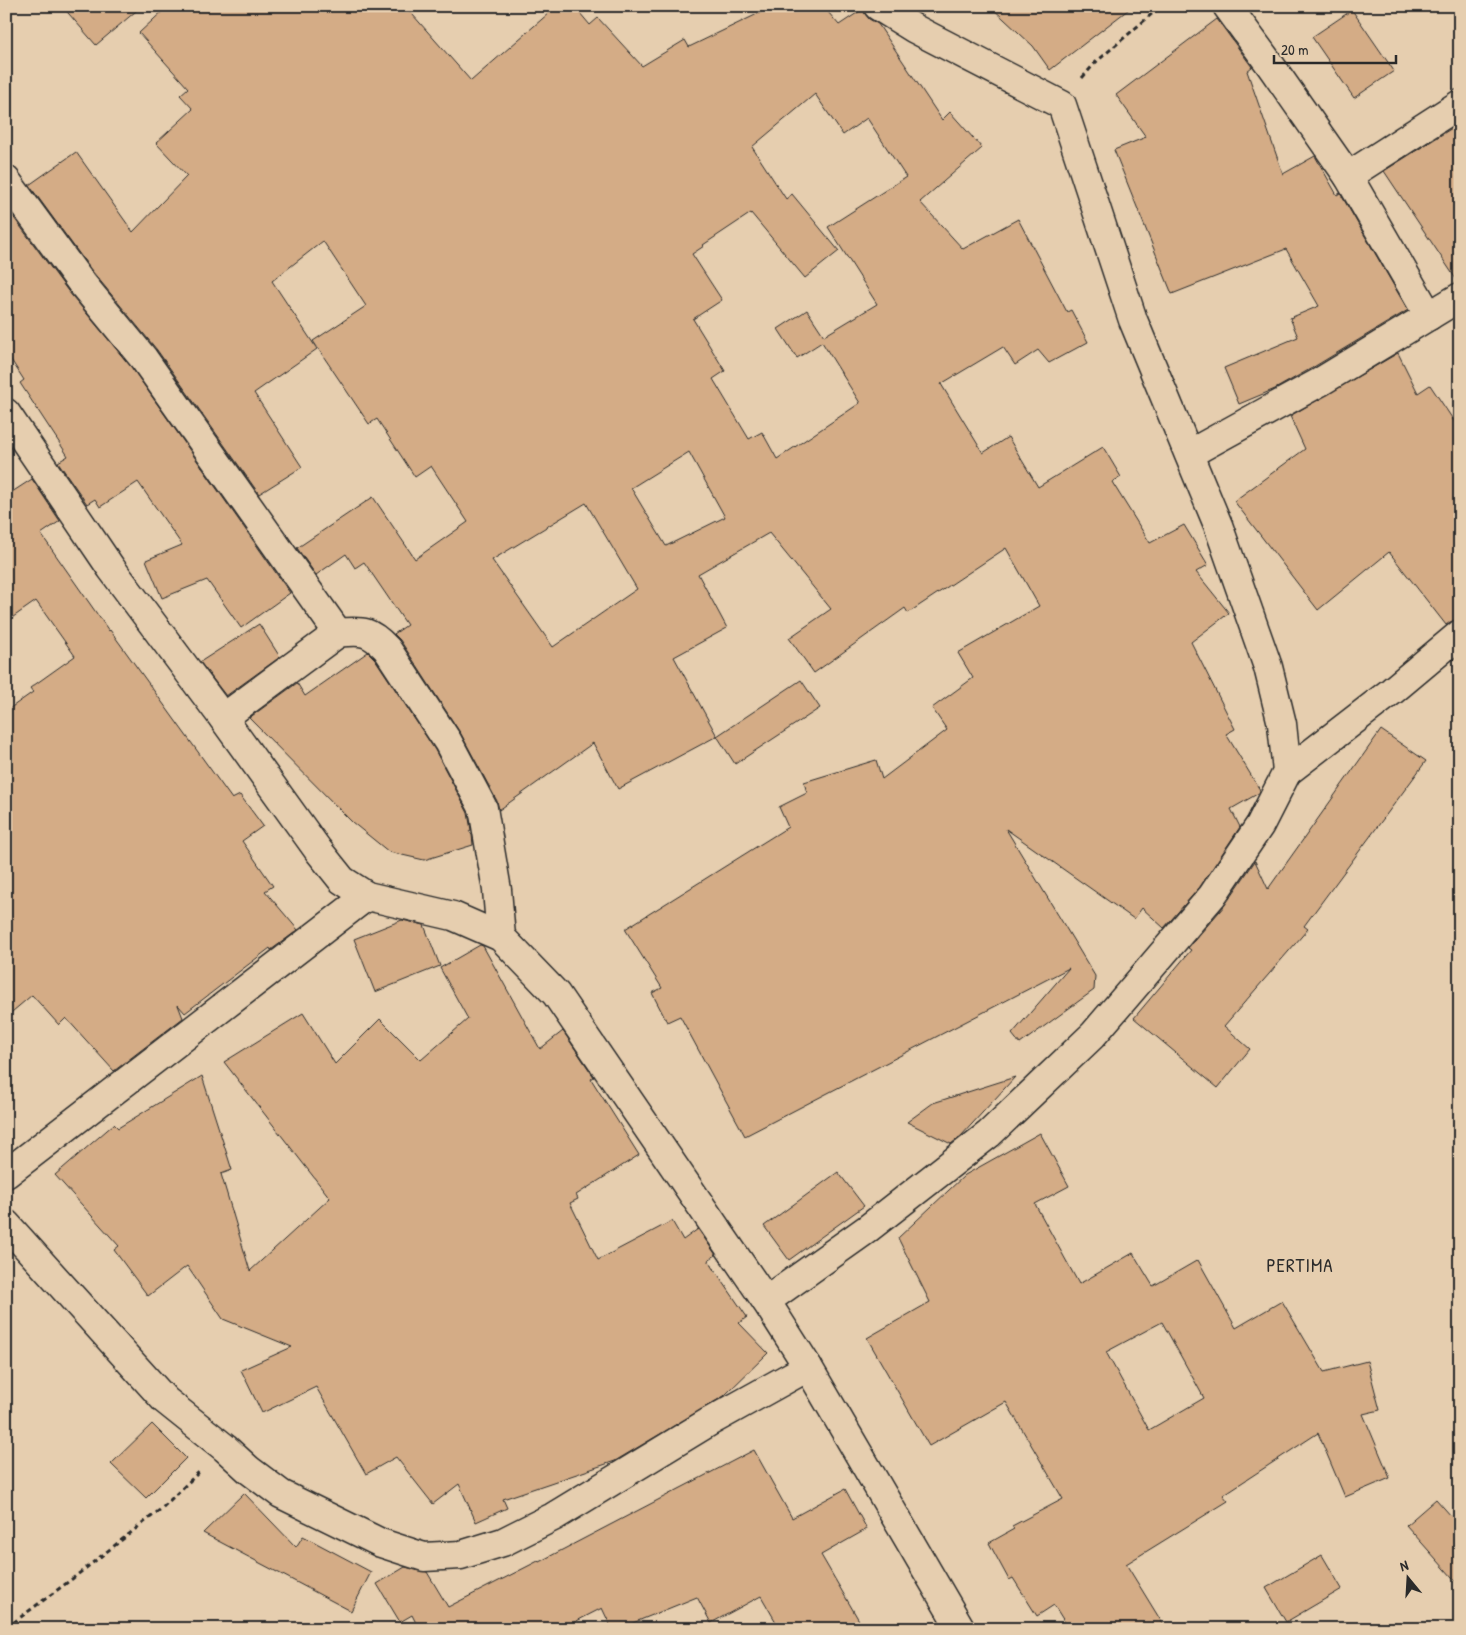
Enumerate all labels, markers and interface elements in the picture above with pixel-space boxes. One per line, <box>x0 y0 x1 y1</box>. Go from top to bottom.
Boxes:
scale bar <box>1274 32 1396 64</box>
text: 20 m <box>1281 39 1308 60</box>
district label: PERTIMA <box>1266 1252 1334 1278</box>
north arrow <box>1384 1552 1434 1602</box>
text: N <box>1397 1555 1411 1575</box>

